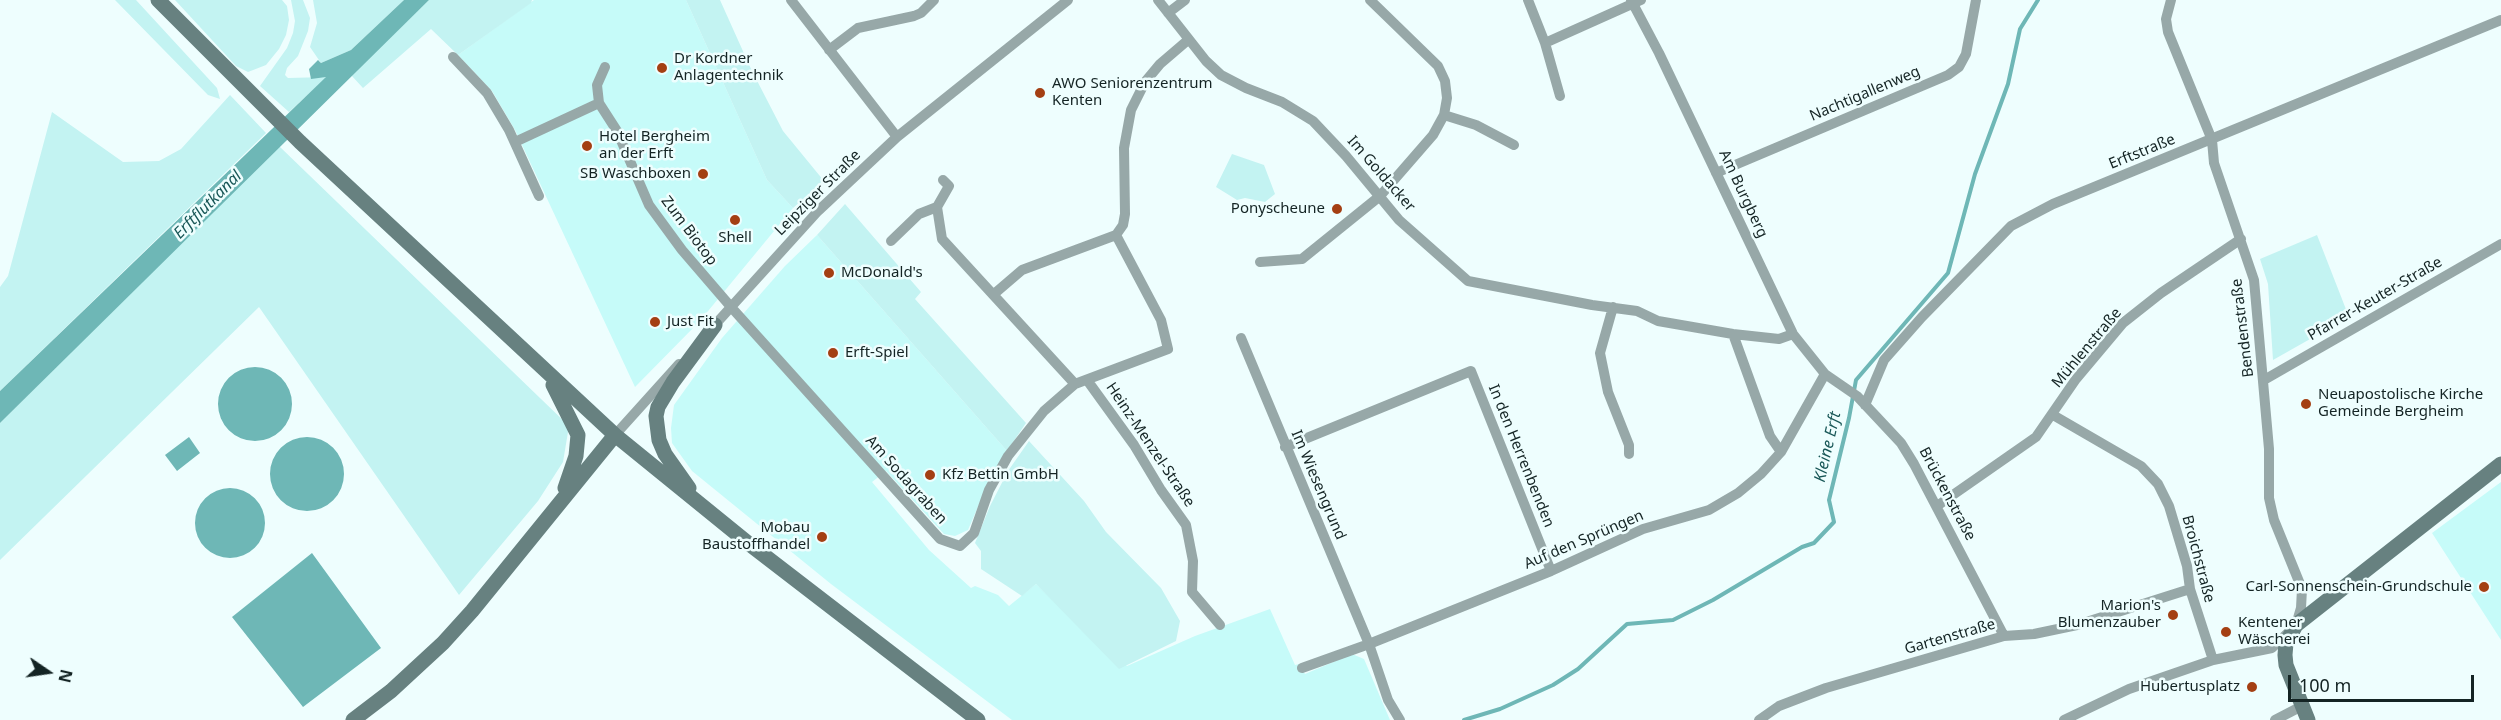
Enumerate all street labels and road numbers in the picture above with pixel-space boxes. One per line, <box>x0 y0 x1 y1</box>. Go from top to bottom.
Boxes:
street label: Nachtigallenweg <box>1807 63 1923 125</box>
street label: Erftstraße <box>2106 131 2178 173</box>
street label: Im Goldacker <box>1343 132 1419 216</box>
street label: Leipziger Straße <box>771 146 865 240</box>
street label: Am Burgberg <box>1715 147 1771 241</box>
street label: Zum Biotop <box>657 193 721 269</box>
street label: Pfarrer-Keuter-Straße <box>2305 253 2445 345</box>
street label: Bendenstraße <box>2228 278 2258 378</box>
street label: Mühlenstraße <box>2048 304 2126 392</box>
street label: Heinz-Menzel-Straße <box>1102 379 1198 511</box>
street label: In den Herrenbenden <box>1484 382 1558 530</box>
street label: Im Wiesengrund <box>1287 427 1349 543</box>
street label: Am Sodagraben <box>862 432 950 528</box>
street label: Brückenstraße <box>1915 444 1979 544</box>
street label: Auf den Sprüngen <box>1522 507 1646 573</box>
street label: Broichstraße <box>2178 513 2218 605</box>
street label: Gartenstraße <box>1903 615 1997 659</box>

